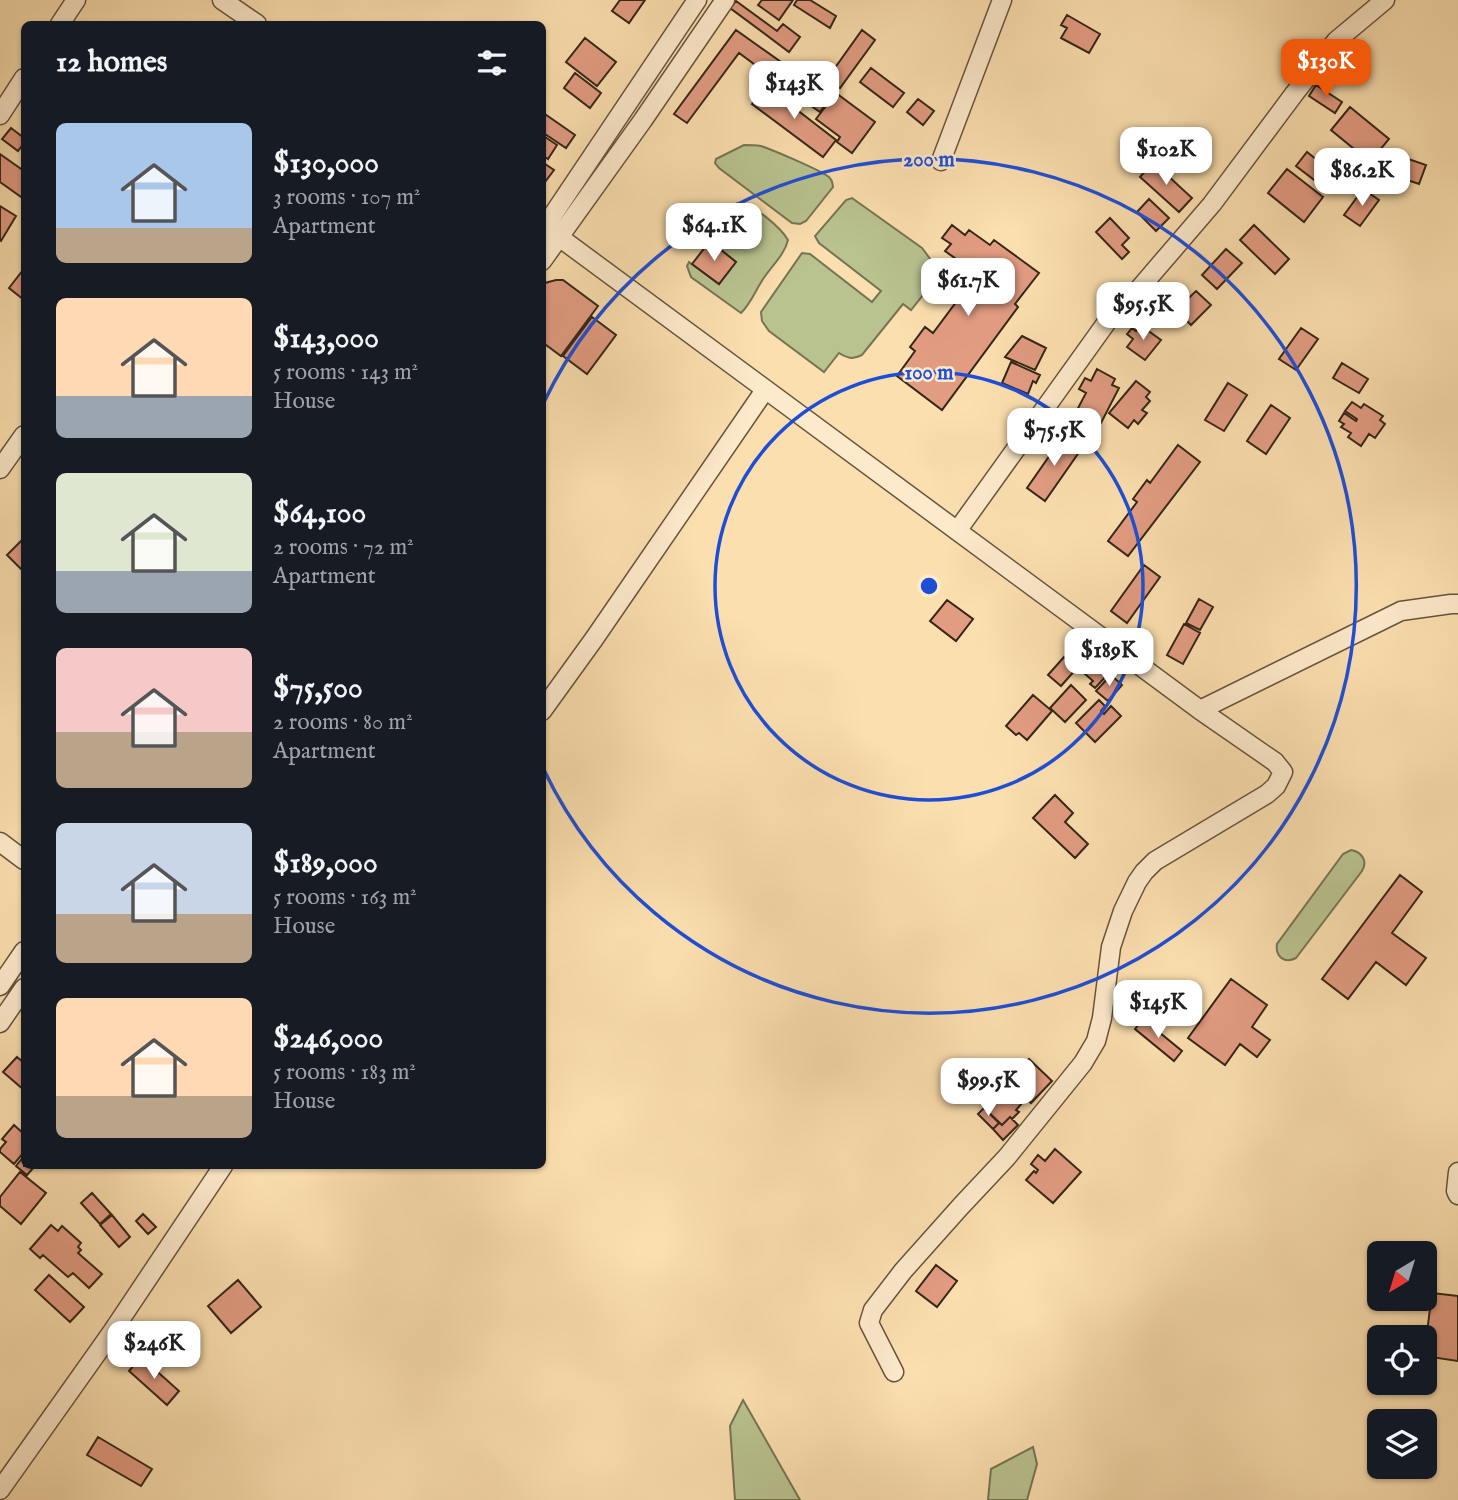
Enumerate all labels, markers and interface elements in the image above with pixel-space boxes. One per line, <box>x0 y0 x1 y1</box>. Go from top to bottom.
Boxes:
pin: $130K <box>1277 40 1375 99</box>
text: 12 homes <box>56 44 167 82</box>
icon: filters <box>473 44 511 82</box>
text: $130K <box>1297 47 1355 76</box>
pin: $143K <box>745 61 843 121</box>
text: $143K <box>765 69 823 98</box>
pin: $102K <box>1117 128 1215 187</box>
text: $102K <box>1136 135 1196 164</box>
text: $130,000 <box>273 145 379 183</box>
text: 200 m <box>903 147 955 174</box>
pin: $86.2K <box>1305 148 1419 208</box>
icon: home <box>112 151 196 235</box>
text: $86.2K <box>1330 156 1394 185</box>
text: 3 rooms · 107 m² <box>273 183 421 212</box>
pin: $64.1K <box>657 204 771 263</box>
text: $64.1K <box>682 211 746 240</box>
text: Apartment <box>273 212 376 241</box>
pin: $61.7K <box>911 258 1025 318</box>
text: $61.7K <box>937 266 999 295</box>
pin: $95.5K <box>1086 282 1200 342</box>
text: $95.5K <box>1112 290 1174 319</box>
text: $143,000 <box>273 320 379 358</box>
icon: home <box>112 326 196 410</box>
text: 5 rooms · 143 m² <box>273 358 418 387</box>
text: 100 m <box>904 360 954 387</box>
text: House <box>273 387 335 416</box>
pin: $75.5K <box>997 408 1111 468</box>
text: $75.5K <box>1023 416 1085 445</box>
text: $64,100 <box>273 495 366 533</box>
icon: home <box>112 501 196 585</box>
text: 2 rooms · 72 m² <box>273 533 414 562</box>
text: Apartment <box>273 562 376 591</box>
centre of rings <box>917 574 941 598</box>
pin: $189K <box>1060 628 1158 688</box>
text: $189K <box>1081 636 1138 665</box>
text: $75,500 <box>273 670 363 708</box>
icon: home <box>112 676 196 760</box>
text: 2 rooms · 80 m² <box>273 708 413 737</box>
text: Apartment <box>273 737 376 766</box>
text: $189,000 <box>273 845 378 883</box>
icon: home <box>112 851 196 935</box>
text: 5 rooms · 163 m² <box>273 883 417 912</box>
text: House <box>273 912 335 941</box>
pin: $145K <box>1109 981 1207 1040</box>
text: $145K <box>1129 988 1187 1017</box>
text: $246,000 <box>273 1020 383 1058</box>
icon: home <box>112 1026 196 1110</box>
text: 5 rooms · 183 m² <box>273 1058 416 1087</box>
pin: $99.5K <box>931 1058 1045 1118</box>
text: $99.5K <box>957 1066 1019 1095</box>
text: House <box>273 1087 335 1116</box>
north arrow <box>1367 1241 1437 1311</box>
map controls <box>1367 1241 1437 1479</box>
pin: $246K <box>105 1322 203 1381</box>
button: locate <box>1367 1325 1437 1395</box>
text: $246K <box>123 1329 185 1358</box>
button: layers <box>1367 1409 1437 1479</box>

